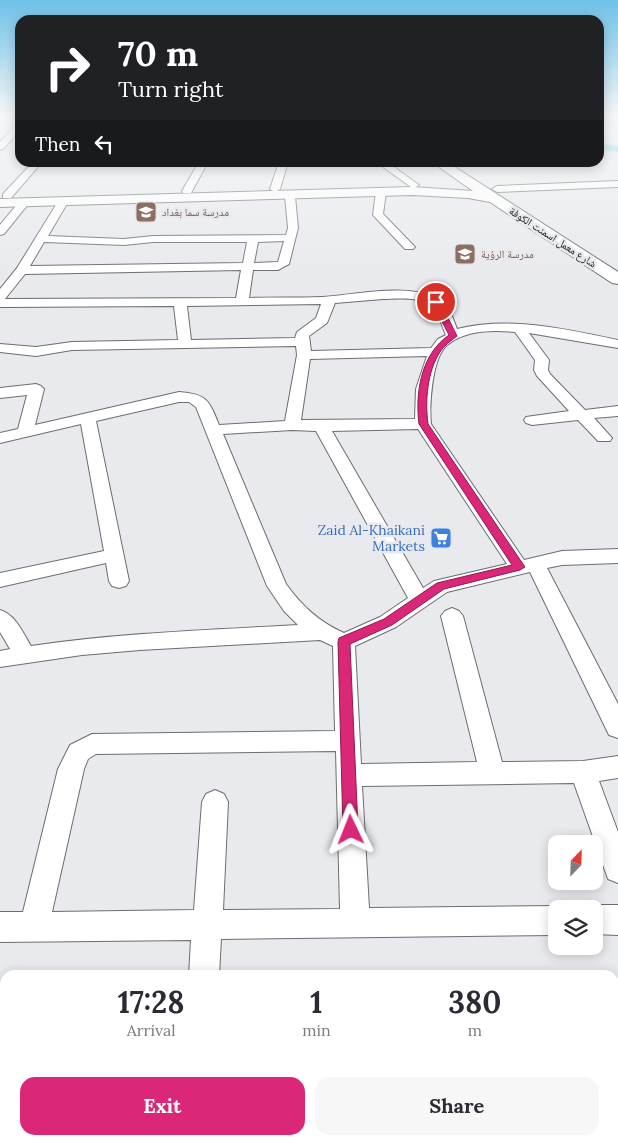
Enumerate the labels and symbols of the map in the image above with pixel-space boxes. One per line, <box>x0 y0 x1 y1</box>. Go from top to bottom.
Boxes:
school or university icon: مدرسة سما بغداد <box>134 200 158 224</box>
street label: شارع معمل اسمنت الكوفة <box>507 203 599 271</box>
place label: مدرسة سما بغداد <box>162 205 229 219</box>
school or university icon: مدرسة الرؤية <box>453 242 477 266</box>
place label: مدرسة الرؤية <box>481 247 534 261</box>
pin <box>415 281 457 323</box>
place label: Zaid Al-Khaikani Markets <box>318 521 425 555</box>
supermarket icon: Zaid Al-Khaikani Markets <box>429 526 453 550</box>
position arrow <box>324 803 376 855</box>
north arrow <box>548 835 602 890</box>

